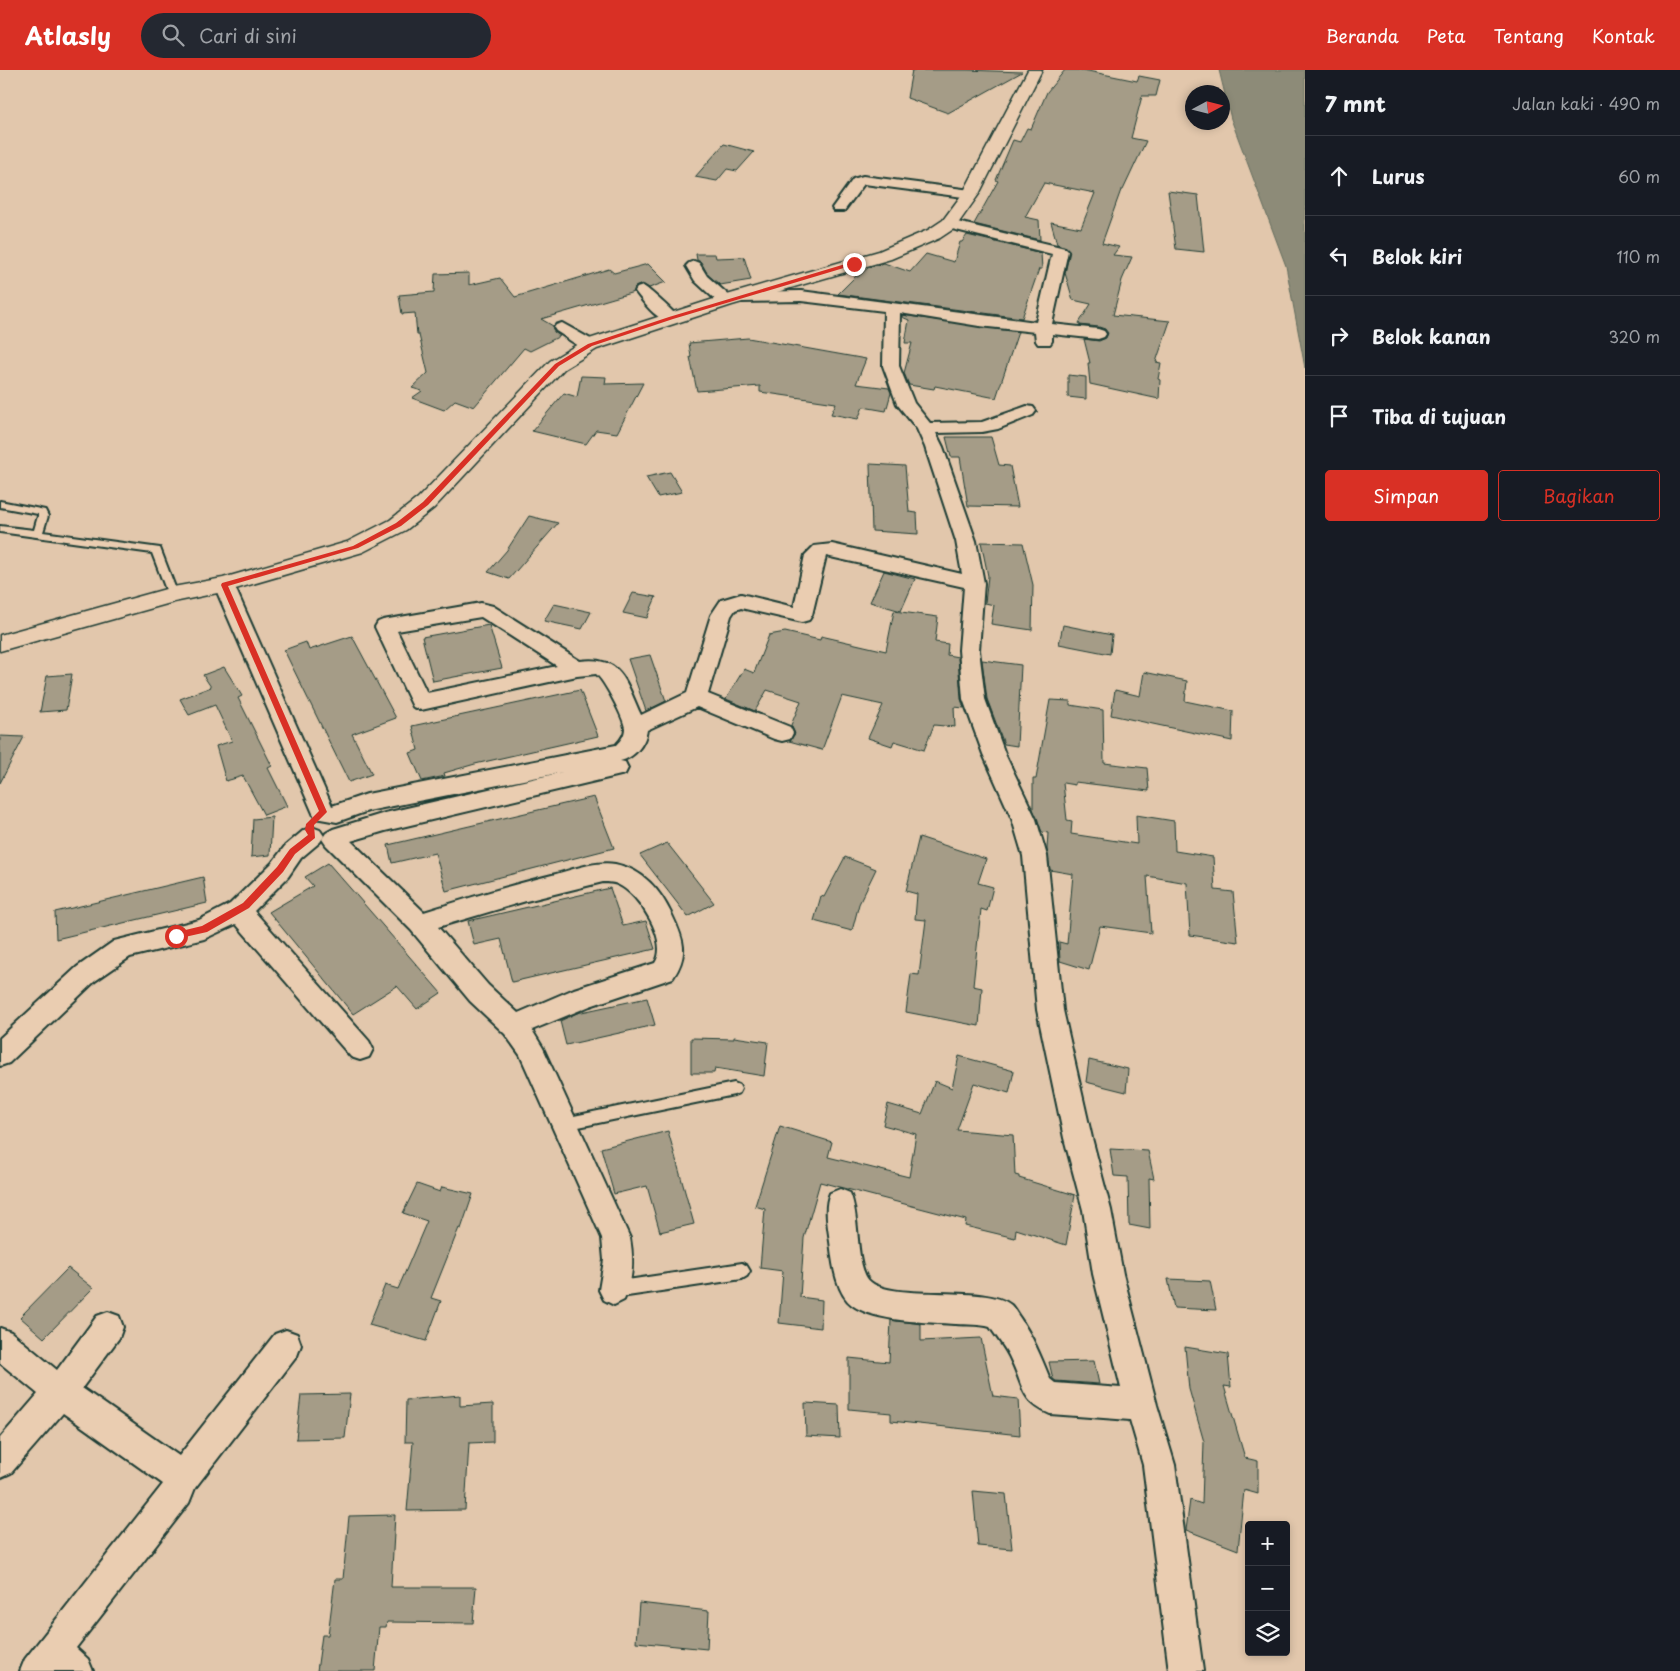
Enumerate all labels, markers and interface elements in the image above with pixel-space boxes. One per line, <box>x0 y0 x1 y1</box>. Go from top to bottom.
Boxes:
search box <box>141 13 491 58</box>
text: Atlasly <box>25 17 111 53</box>
icon: search <box>159 21 187 49</box>
text: Cari di sini <box>199 21 297 49</box>
text: Beranda <box>1326 22 1399 49</box>
text: Peta <box>1427 22 1465 49</box>
text: Tentang <box>1493 22 1564 49</box>
text: Kontak <box>1592 22 1655 49</box>
north arrow <box>1185 85 1230 130</box>
text: 7 mnt <box>1325 87 1386 119</box>
text: Jalan kaki · 490 m <box>1512 91 1660 115</box>
icon: ahead <box>1325 162 1353 190</box>
text: Lurus <box>1372 162 1425 190</box>
text: 60 m <box>1618 164 1660 188</box>
icon: left <box>1325 242 1353 270</box>
text: Belok kiri <box>1372 242 1462 270</box>
text: 110 m <box>1617 244 1660 268</box>
route end <box>843 253 866 276</box>
icon: right <box>1325 322 1353 350</box>
text: Belok kanan <box>1372 322 1491 350</box>
text: 320 m <box>1609 324 1660 348</box>
icon: arrive <box>1325 402 1353 430</box>
text: Tiba di tujuan <box>1372 402 1506 430</box>
button: Simpan <box>1325 470 1488 521</box>
button: Bagikan <box>1498 470 1660 521</box>
route start <box>165 925 188 948</box>
map controls <box>1245 1521 1290 1656</box>
button: + <box>1245 1521 1290 1566</box>
button: − <box>1245 1566 1290 1611</box>
button: layers <box>1245 1611 1290 1656</box>

